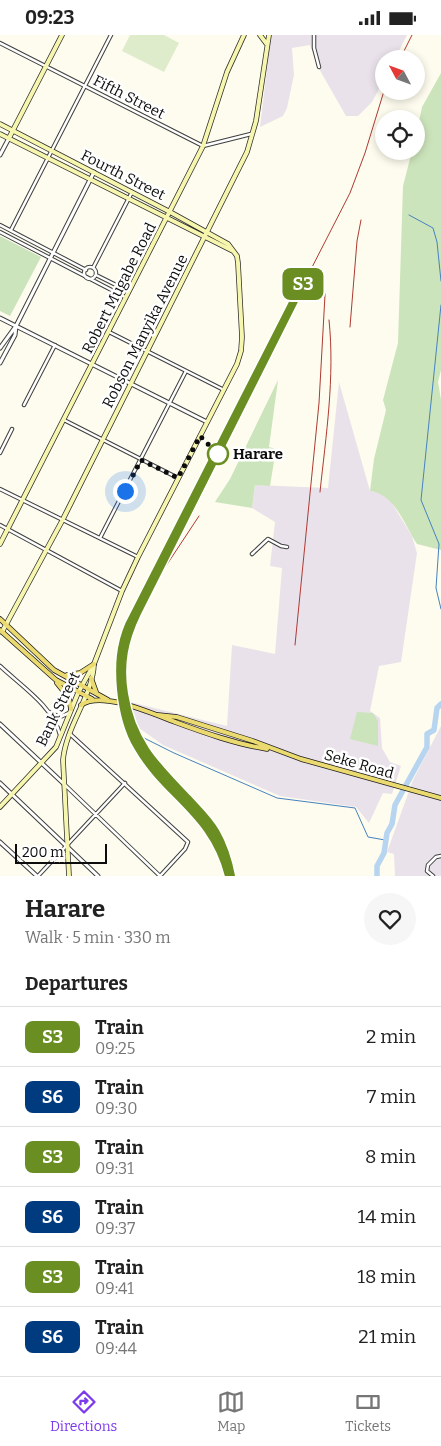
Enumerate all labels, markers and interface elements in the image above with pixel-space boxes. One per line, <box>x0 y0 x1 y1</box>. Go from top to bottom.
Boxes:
text: 09:23 <box>25 6 74 29</box>
north arrow <box>375 50 425 100</box>
map controls <box>375 50 425 160</box>
street label: Fifth Street <box>90 71 168 123</box>
button: locate <box>375 110 425 160</box>
street label: Fourth Street <box>78 146 169 204</box>
street label: Robert Mugabe Road <box>78 220 160 356</box>
street label: Robson Manyika Avenue <box>98 251 192 411</box>
line badge: S3 <box>280 268 326 300</box>
text: S3 <box>292 273 314 295</box>
marker: Harare <box>207 443 229 465</box>
place label: Harare <box>233 445 283 463</box>
your location <box>113 479 138 504</box>
street label: Bank Street <box>32 668 84 749</box>
street label: Seke Road <box>322 745 396 783</box>
scale bar <box>15 841 108 864</box>
text: 200 m <box>22 844 64 861</box>
button: heart <box>364 893 416 945</box>
text: Harare <box>25 895 105 923</box>
text: Walk · 5 min · 330 m <box>25 928 171 947</box>
text: Departures <box>25 972 128 995</box>
text: Train <box>95 1016 144 1039</box>
text: 2 min <box>366 1025 416 1048</box>
text: S3 <box>42 1026 63 1048</box>
text: 09:25 <box>95 1039 135 1058</box>
text: Train <box>95 1076 144 1099</box>
text: 7 min <box>367 1085 416 1108</box>
text: S6 <box>42 1086 63 1108</box>
text: 09:30 <box>95 1099 137 1118</box>
text: Train <box>95 1136 144 1159</box>
text: 8 min <box>365 1145 416 1168</box>
text: S3 <box>42 1146 63 1168</box>
text: 09:31 <box>95 1159 134 1178</box>
text: Train <box>95 1196 144 1219</box>
text: 14 min <box>358 1205 416 1228</box>
text: S6 <box>42 1206 63 1228</box>
text: 09:37 <box>95 1219 135 1238</box>
text: Train <box>95 1256 144 1279</box>
text: 18 min <box>357 1265 416 1288</box>
text: S3 <box>42 1266 63 1288</box>
text: 09:41 <box>95 1279 134 1298</box>
text: Train <box>95 1316 144 1339</box>
text: 21 min <box>358 1325 416 1348</box>
text: S6 <box>42 1326 63 1348</box>
text: 09:44 <box>95 1339 137 1358</box>
tab: Directions <box>50 1388 117 1435</box>
tab: Map <box>217 1388 245 1435</box>
tab: Tickets <box>345 1388 391 1435</box>

